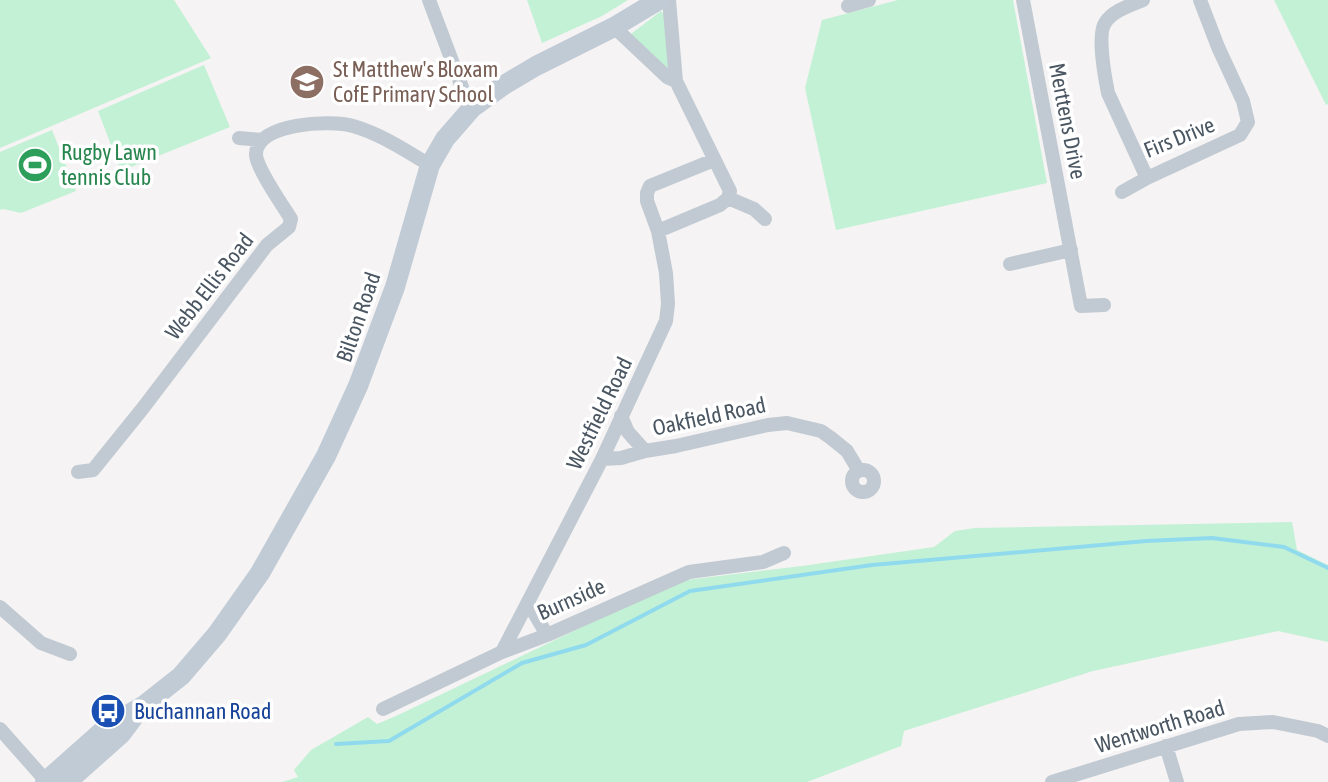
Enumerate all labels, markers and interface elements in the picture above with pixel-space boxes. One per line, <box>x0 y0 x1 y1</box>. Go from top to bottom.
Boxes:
place label: St Matthew's Bloxam CofE Primary School <box>333 56 498 107</box>
street label: Merttens Drive <box>1044 61 1092 181</box>
school or university icon: St Matthew's Bloxam CofE Primary School <box>288 63 326 101</box>
street label: Firs Drive <box>1140 111 1218 163</box>
place label: Rugby Lawn tennis Club <box>61 139 157 190</box>
sports icon: Rugby Lawn tennis Club <box>16 146 54 184</box>
street label: Webb Ellis Road <box>159 228 259 344</box>
street label: Bilton Road <box>330 269 386 365</box>
street label: Westfield Road <box>561 353 637 473</box>
street label: Oakfield Road <box>650 391 768 441</box>
street label: Burnside <box>533 573 609 625</box>
bus stop icon: Buchannan Road <box>89 692 127 730</box>
street label: Wentworth Road <box>1092 694 1228 758</box>
place label: Buchannan Road <box>134 698 271 724</box>

